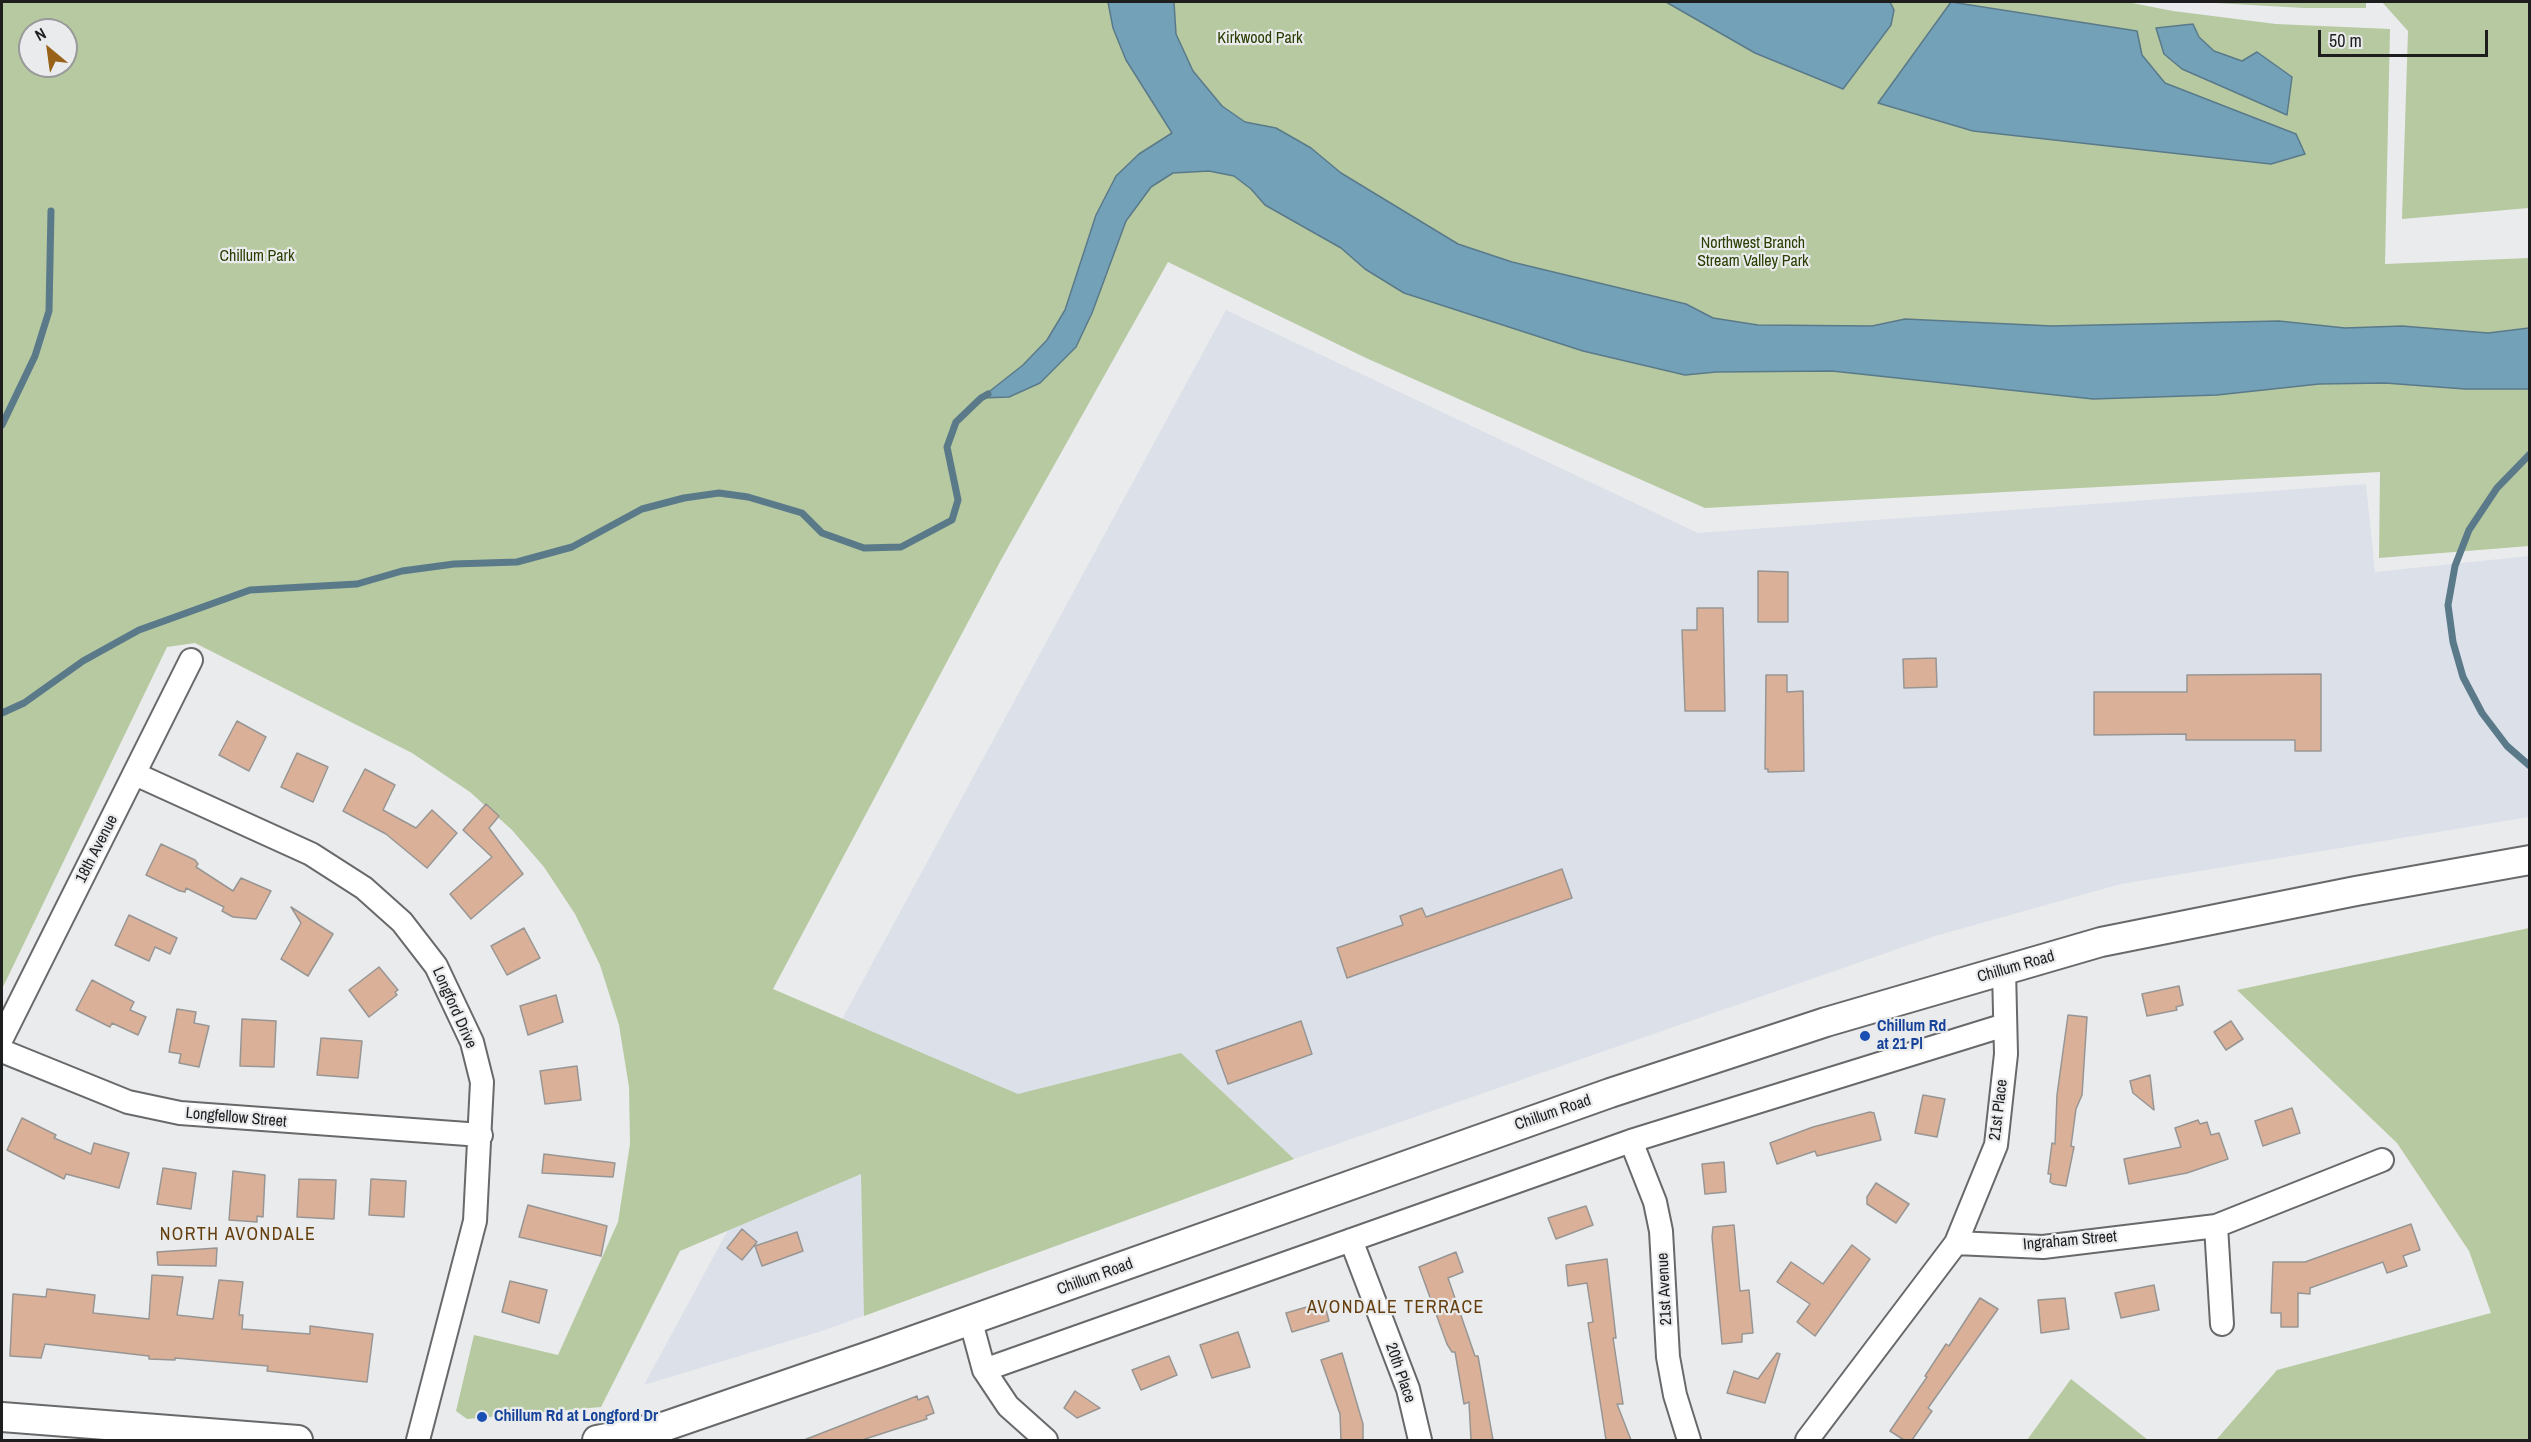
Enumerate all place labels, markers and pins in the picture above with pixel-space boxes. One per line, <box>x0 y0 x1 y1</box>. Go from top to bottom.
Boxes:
place label: Chillum Rd at 21 Pl <box>1877 1017 1946 1055</box>
marker: Chillum Rd at 21 Pl <box>1858 1029 1872 1043</box>
place label: Chillum Rd at Longford Dr <box>494 1407 658 1427</box>
marker: Chillum Rd at Longford Dr <box>475 1410 489 1424</box>

